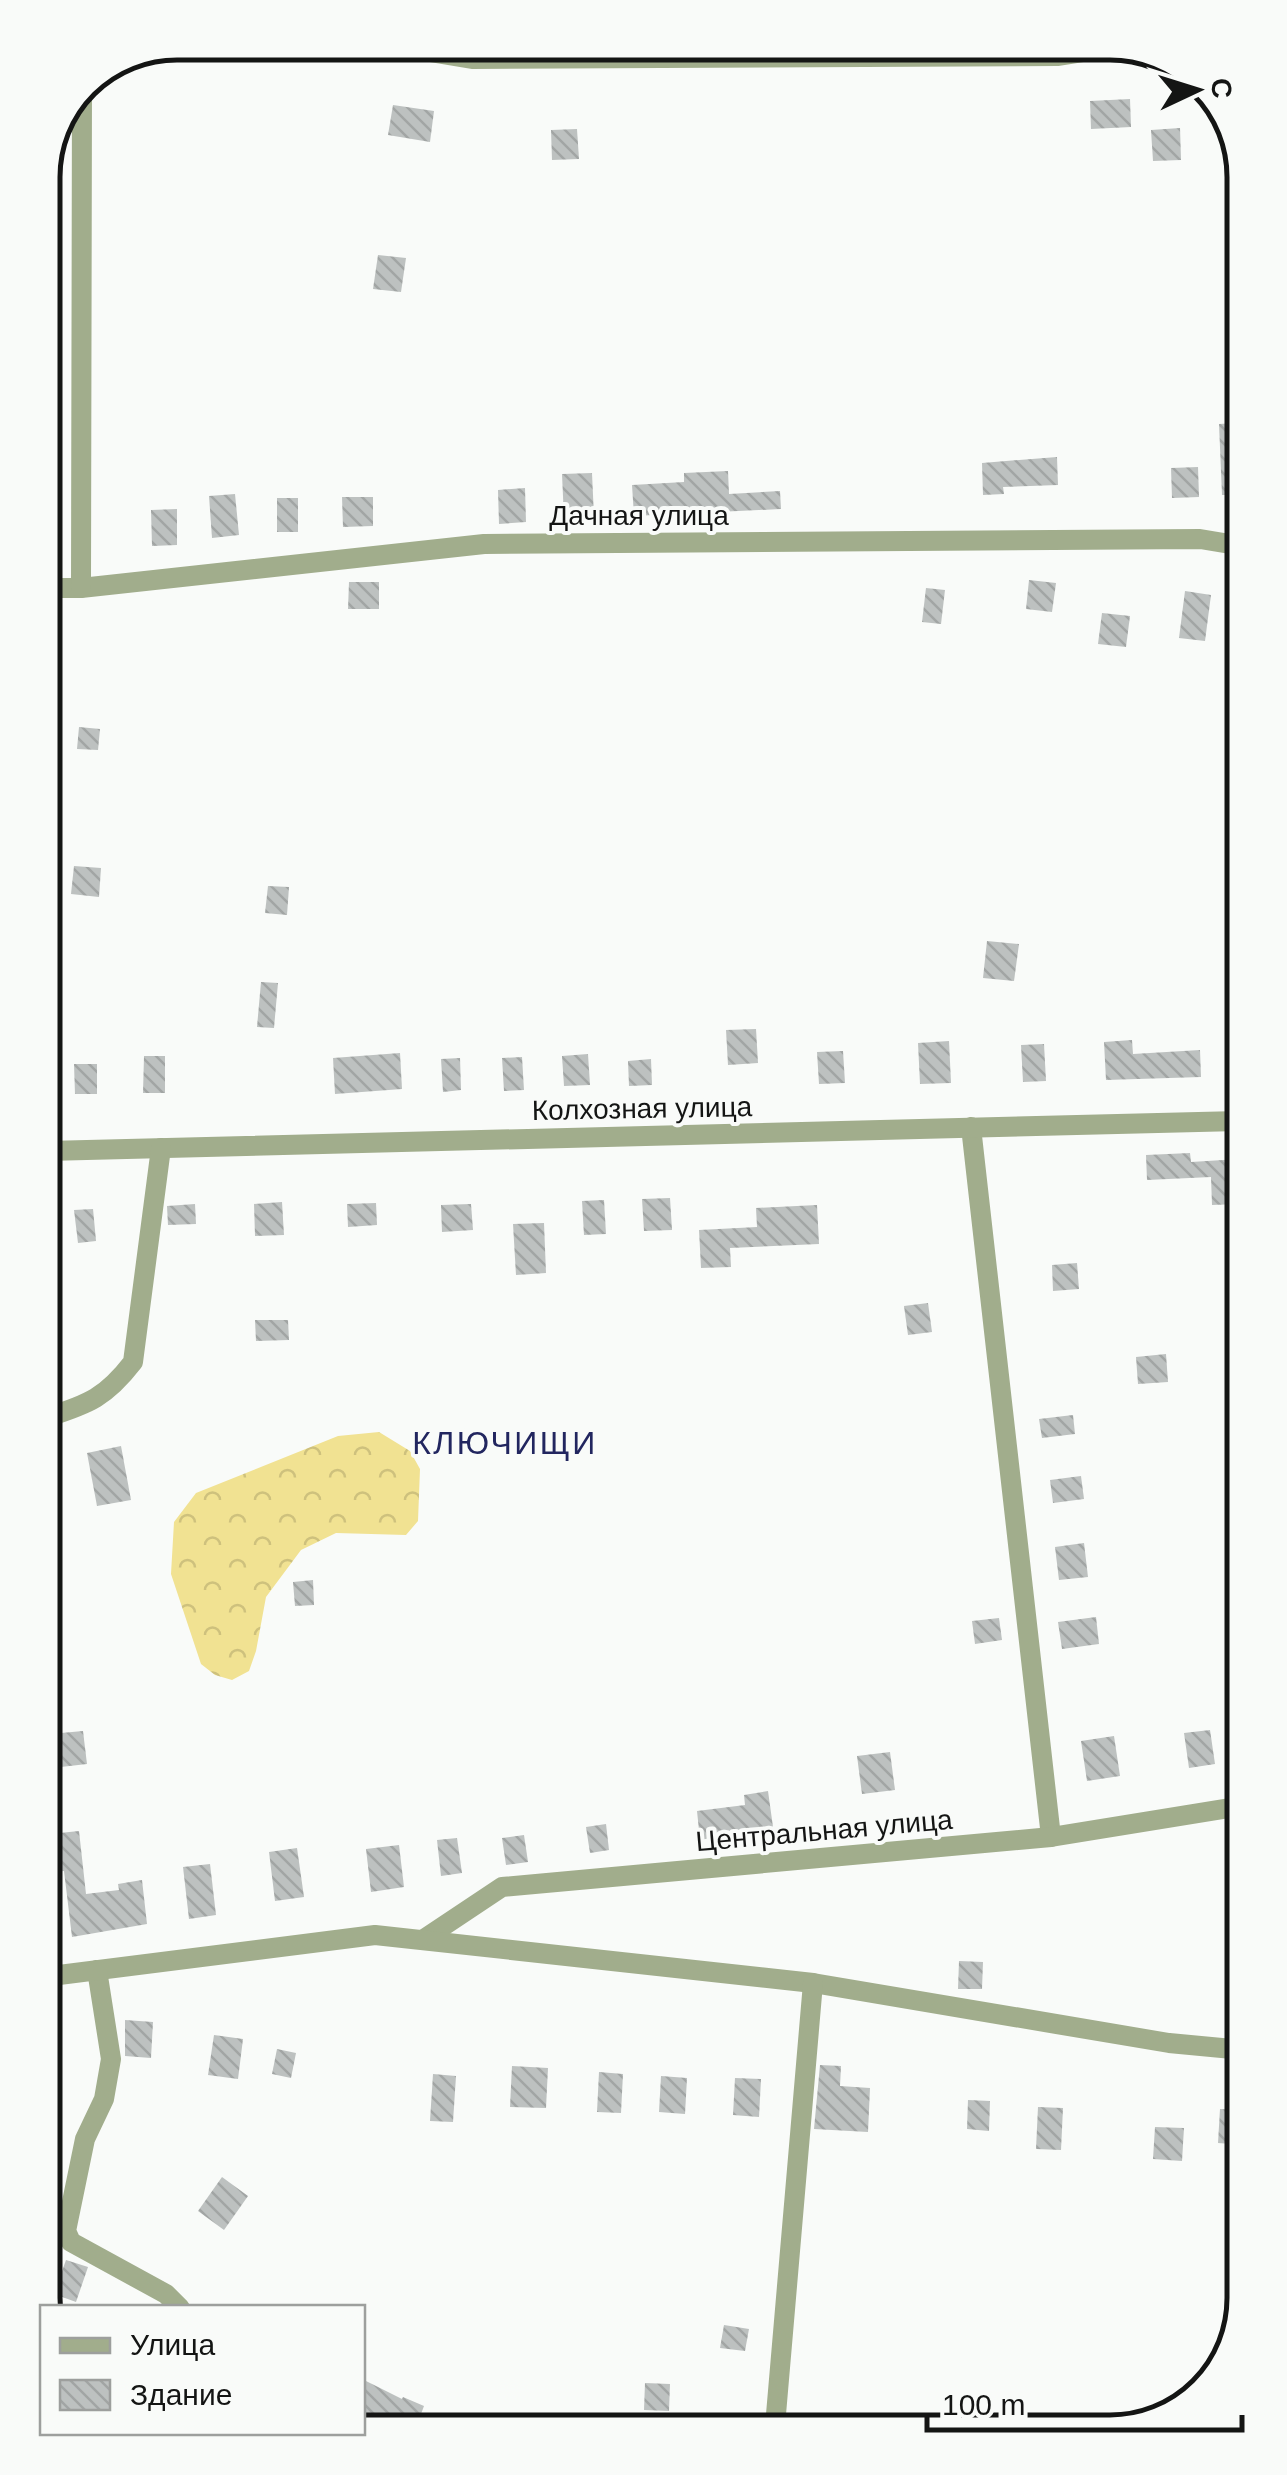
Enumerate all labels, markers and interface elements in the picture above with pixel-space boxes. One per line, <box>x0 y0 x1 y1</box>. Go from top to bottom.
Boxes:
north arrow <box>1147 40 1247 140</box>
text: С <box>1205 77 1238 99</box>
street label: Дачная улица <box>549 500 729 531</box>
street label: Колхозная улица <box>532 1091 753 1126</box>
district label: КЛЮЧИЩИ <box>412 1425 598 1461</box>
street label: Центральная улица <box>694 1804 954 1857</box>
legend <box>40 2305 365 2435</box>
text: Улица <box>130 2328 215 2361</box>
scale bar <box>927 2370 1242 2432</box>
text: Здание <box>130 2378 232 2411</box>
text: 100 m <box>942 2388 1025 2421</box>

